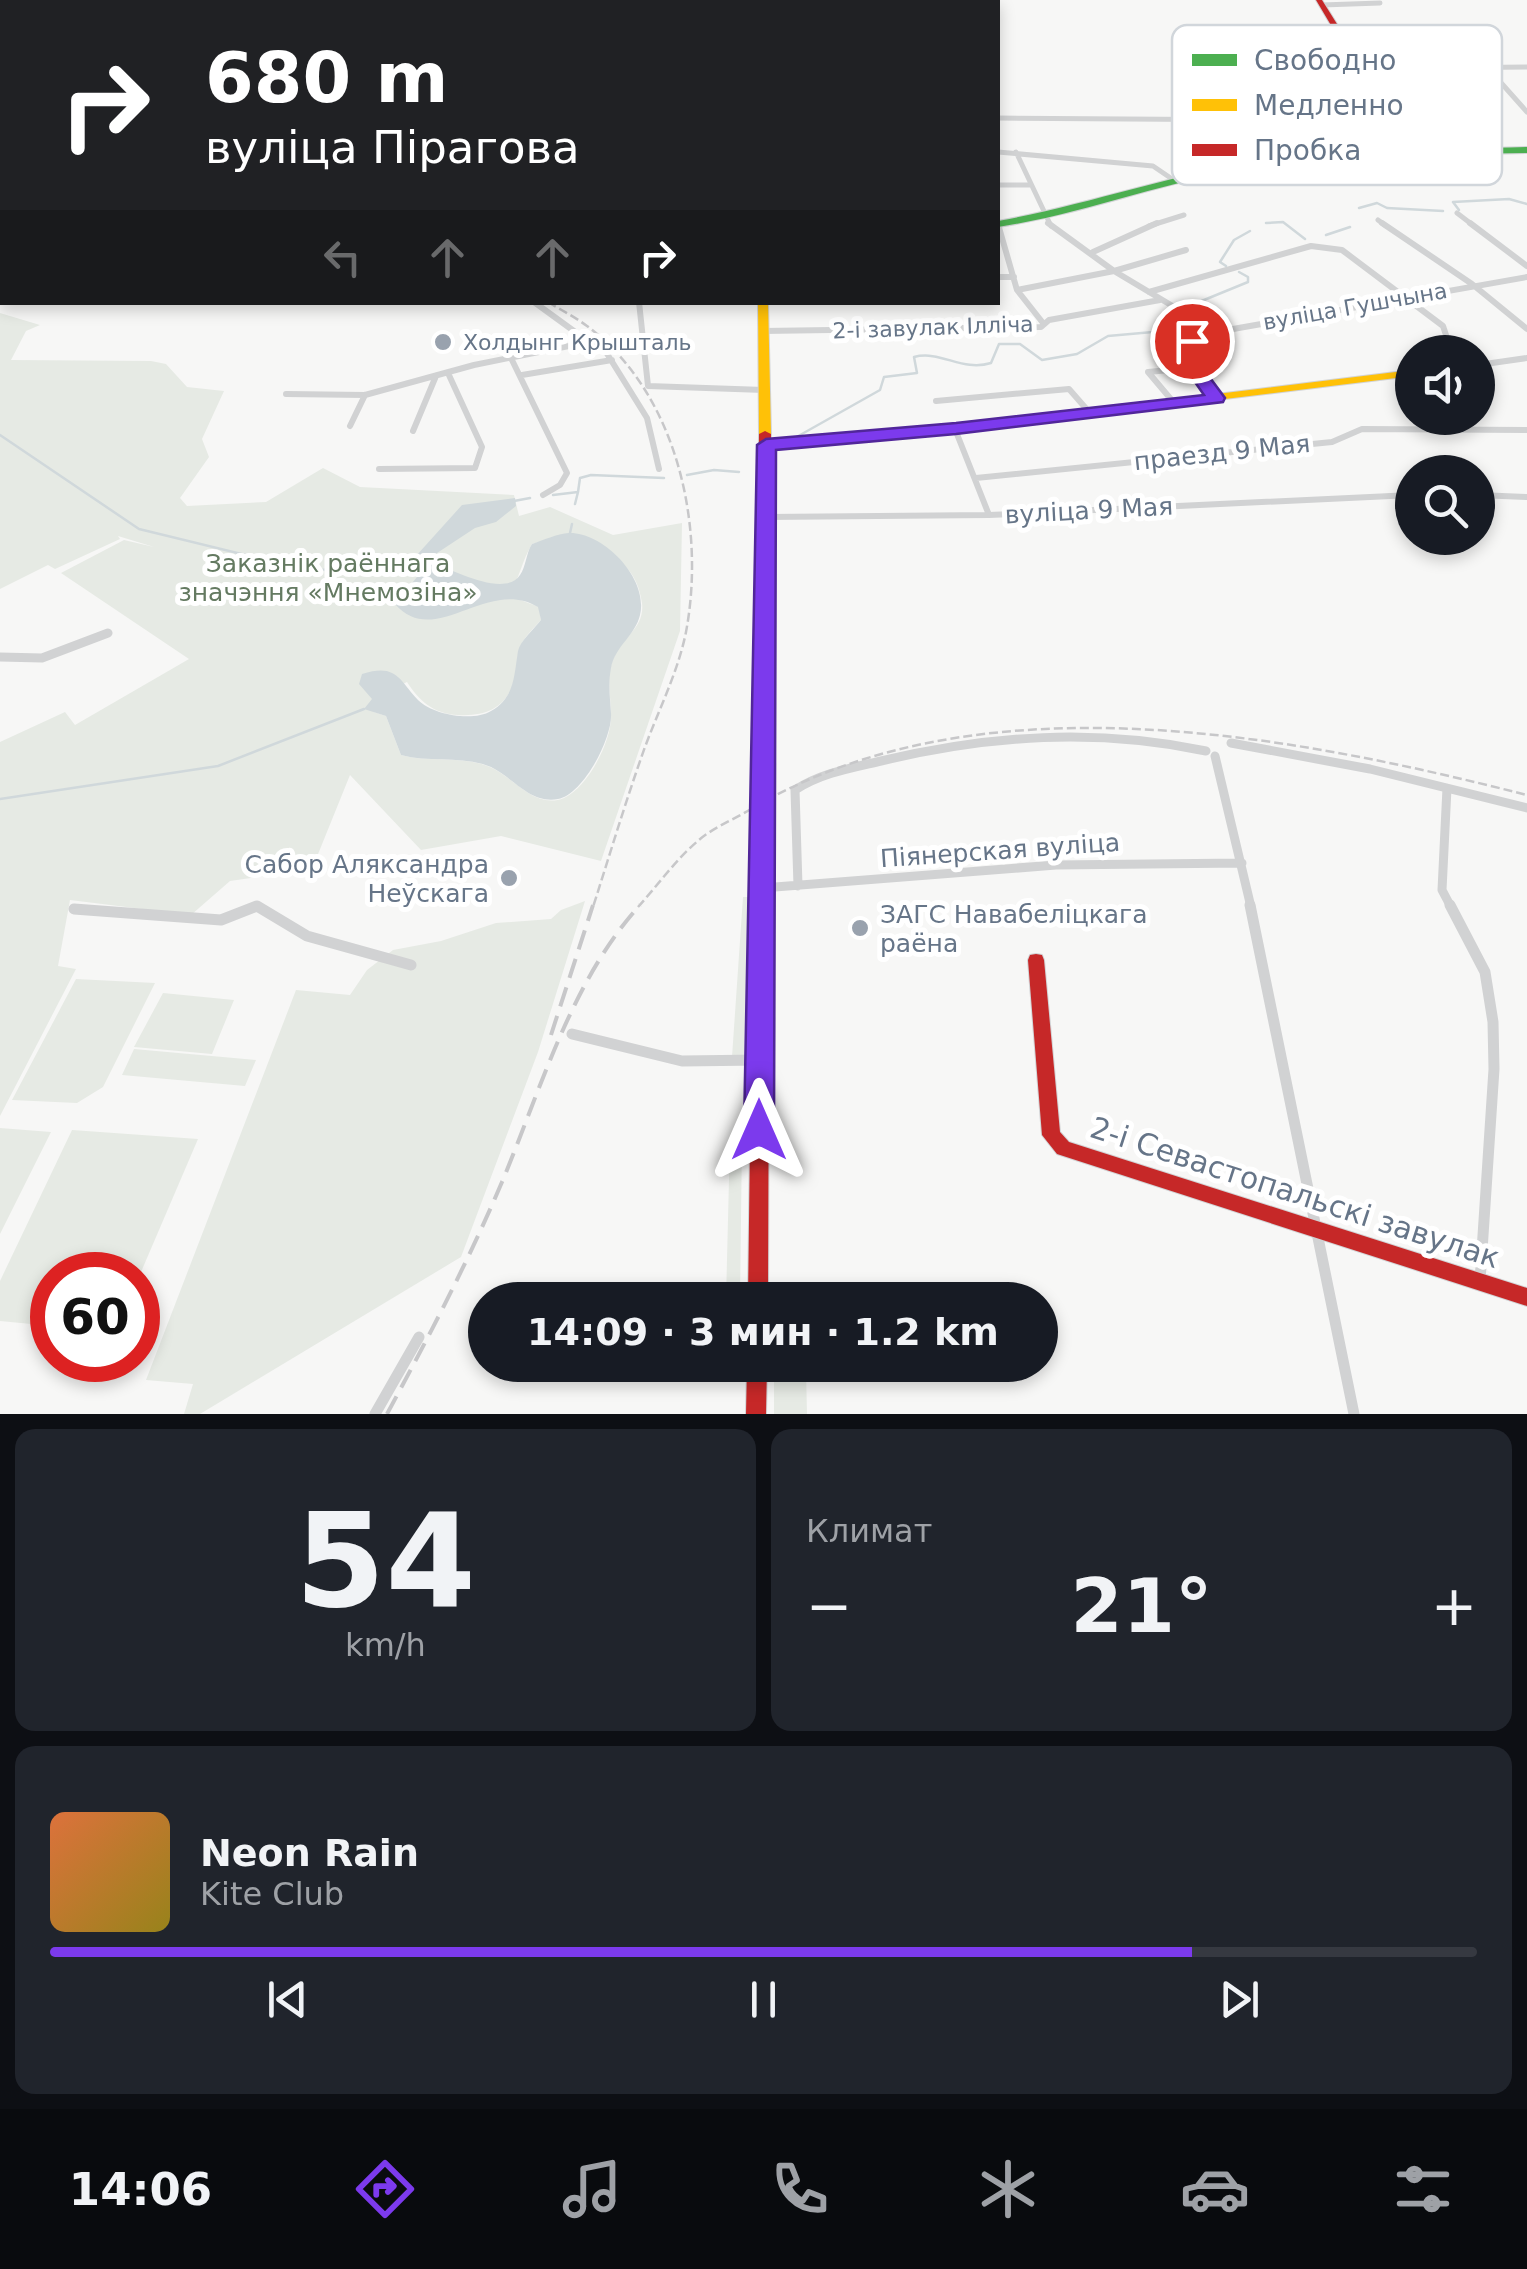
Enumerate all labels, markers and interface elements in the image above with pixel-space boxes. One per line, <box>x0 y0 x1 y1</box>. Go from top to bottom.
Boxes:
legend <box>1172 25 1502 185</box>
text: 680 m <box>205 37 448 119</box>
icon: right <box>40 40 170 170</box>
text: Свободно <box>1254 44 1396 77</box>
text: Медленно <box>1254 89 1404 122</box>
text: вуліца Пірагова <box>205 121 580 174</box>
text: Пробка <box>1254 134 1361 167</box>
icon: left <box>315 230 370 285</box>
icon: ahead <box>420 230 475 285</box>
icon: ahead <box>525 230 580 285</box>
icon: right <box>630 230 685 285</box>
street label: вуліца Гушчына <box>1261 278 1449 335</box>
pin <box>1150 299 1235 384</box>
street label: 2-і завулак Ілліча <box>832 311 1034 344</box>
icon: arrive <box>1165 314 1220 369</box>
place label: Холдынг Крышталь <box>463 330 692 355</box>
marker: Холдынг Крышталь <box>432 331 454 353</box>
map controls <box>1395 335 1495 555</box>
button: sound <box>1395 335 1495 435</box>
street label: праезд 9 Мая <box>1132 429 1312 476</box>
button: search <box>1395 455 1495 555</box>
street label: вуліца 9 Мая <box>1004 492 1174 529</box>
park label: Заказнік раённага значэння «Мнемозіна» <box>178 549 478 607</box>
street label: Піянерская вуліца <box>879 828 1121 873</box>
place label: Сабор Аляксандра Неўскага <box>245 850 489 908</box>
marker: Сабор Аляксандра Неўскага <box>498 867 520 889</box>
place label: ЗАГС Навабеліцкага раёна <box>880 900 1148 958</box>
marker: ЗАГС Навабеліцкага раёна <box>849 917 871 939</box>
position arrow <box>707 1078 811 1182</box>
street label: 2-і Севастопальскі завулак <box>1086 1110 1504 1275</box>
speed limit sign: 60 <box>30 1252 160 1382</box>
text: 14:09 · 3 мин · 1.2 km <box>527 1310 999 1354</box>
text: 54 <box>295 1485 476 1637</box>
text: Климат <box>806 1512 932 1550</box>
text: 21° <box>1071 1562 1212 1650</box>
text: − <box>806 1574 852 1638</box>
text: + <box>1431 1574 1477 1638</box>
text: km/h <box>345 1626 426 1664</box>
text: Neon Rain <box>200 1831 419 1875</box>
text: Kite Club <box>200 1875 344 1913</box>
icon: previous <box>260 1972 315 2027</box>
icon: pause <box>736 1972 791 2027</box>
icon: next <box>1212 1972 1267 2027</box>
icon: directions <box>350 2154 420 2224</box>
icon: music <box>557 2154 627 2224</box>
icon: phone <box>765 2154 835 2224</box>
icon: climate <box>973 2154 1043 2224</box>
icon: car <box>1180 2154 1250 2224</box>
icon: filters <box>1388 2154 1458 2224</box>
text: 14:06 <box>69 2163 212 2216</box>

